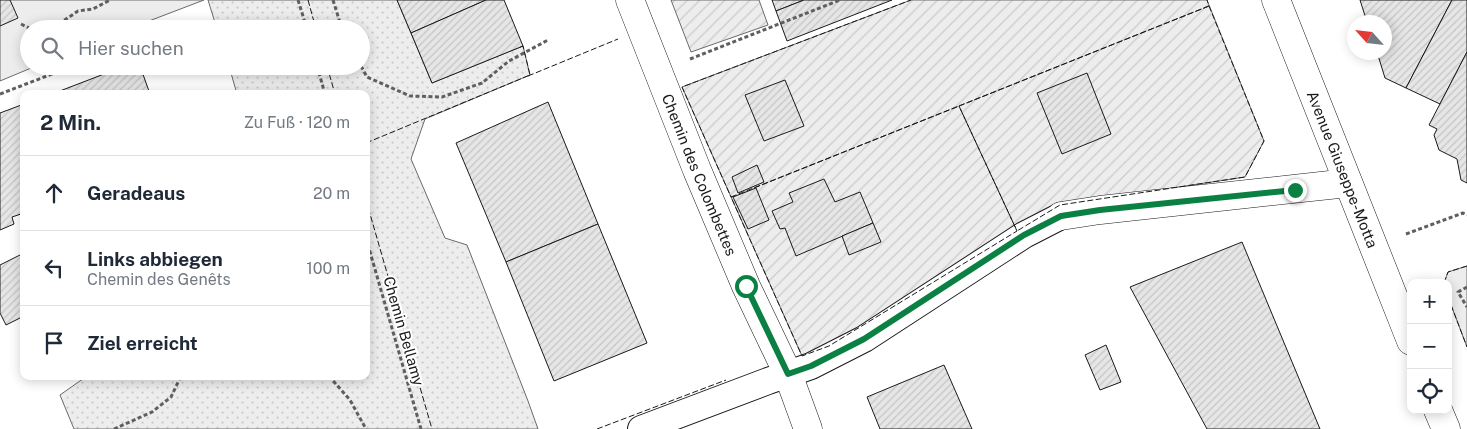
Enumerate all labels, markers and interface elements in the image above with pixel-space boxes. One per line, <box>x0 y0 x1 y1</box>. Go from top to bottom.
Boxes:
north arrow <box>1347 15 1392 60</box>
search box <box>20 20 370 75</box>
icon: search <box>38 34 66 62</box>
text: Hier suchen <box>78 37 184 59</box>
street label: Avenue Giuseppe-Motta <box>1304 88 1382 250</box>
street label: Chemin des Colombettes <box>659 91 741 258</box>
text: 2 Min. <box>40 110 101 135</box>
text: Zu Fuß · 120 m <box>244 113 350 132</box>
icon: ahead <box>40 179 68 207</box>
route end <box>1284 179 1307 202</box>
text: Geradeaus <box>87 182 185 204</box>
text: 20 m <box>313 184 350 203</box>
text: Links abbiegen <box>87 248 223 270</box>
icon: left <box>40 254 68 282</box>
text: 100 m <box>306 259 350 278</box>
text: Chemin des Genêts <box>87 270 231 289</box>
street label: Chemin Bellamy <box>380 274 428 388</box>
route start <box>735 275 758 298</box>
map controls <box>1407 279 1452 414</box>
button: + <box>1407 279 1452 324</box>
button: − <box>1407 324 1452 369</box>
icon: arrive <box>40 329 68 357</box>
text: Ziel erreicht <box>87 332 198 354</box>
button: locate <box>1407 369 1452 414</box>

